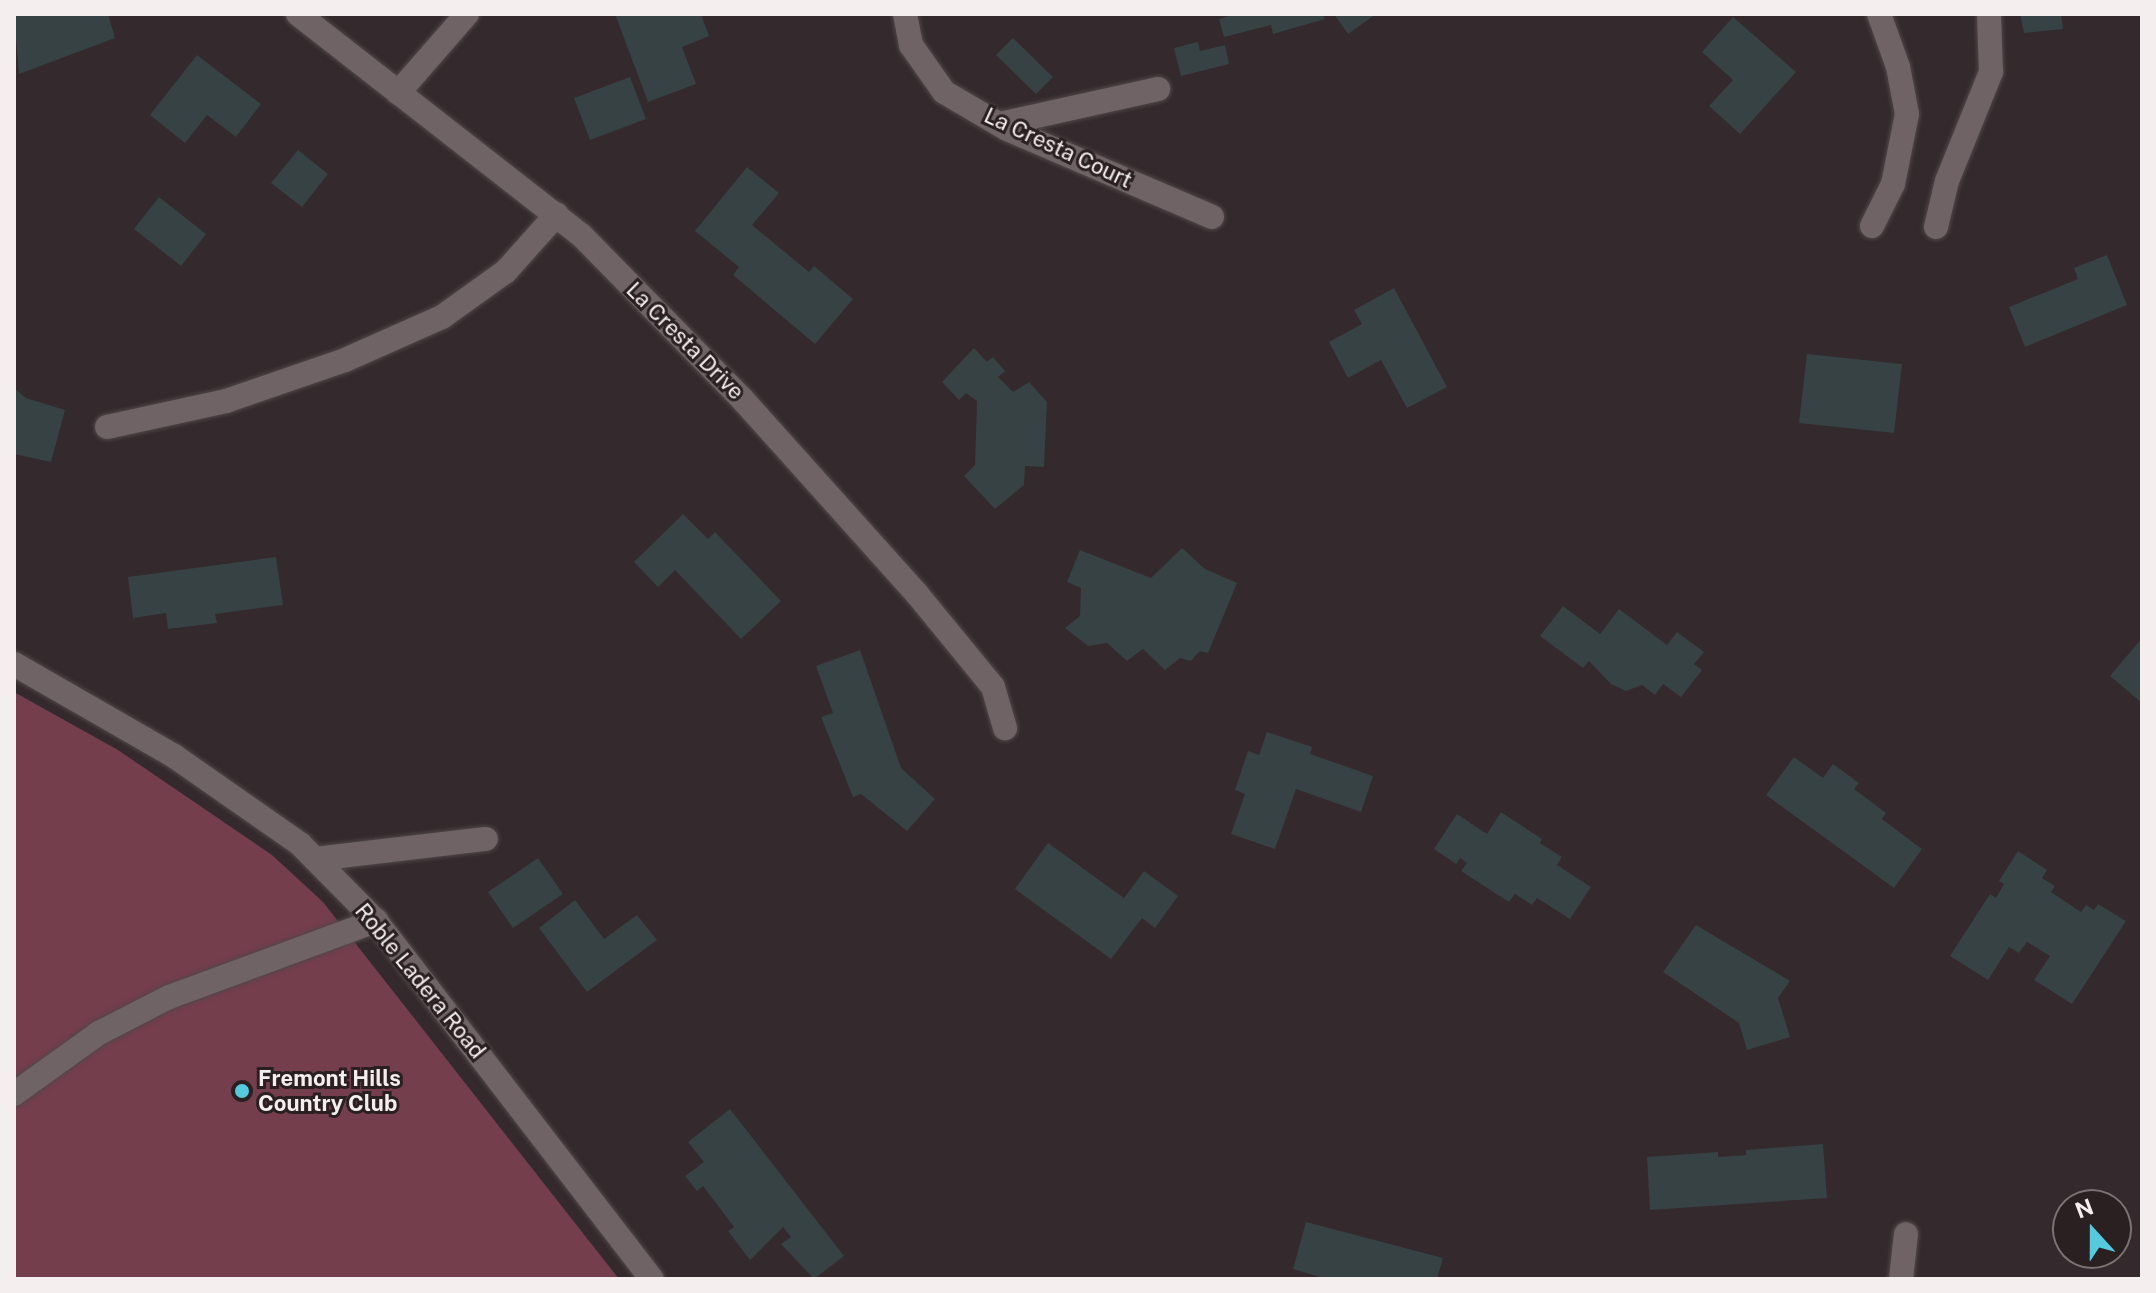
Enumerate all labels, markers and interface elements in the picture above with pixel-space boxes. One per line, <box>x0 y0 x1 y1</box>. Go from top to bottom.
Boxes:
street label: La Cresta Court <box>980 102 1136 194</box>
street label: La Cresta Drive <box>621 277 749 405</box>
street label: Roble Ladera Road <box>349 898 491 1064</box>
place label: Fremont Hills Country Club <box>258 1065 401 1116</box>
marker: Fremont Hills Country Club <box>233 1082 251 1100</box>
north arrow <box>2052 1189 2132 1269</box>
text: N <box>2071 1193 2097 1224</box>

